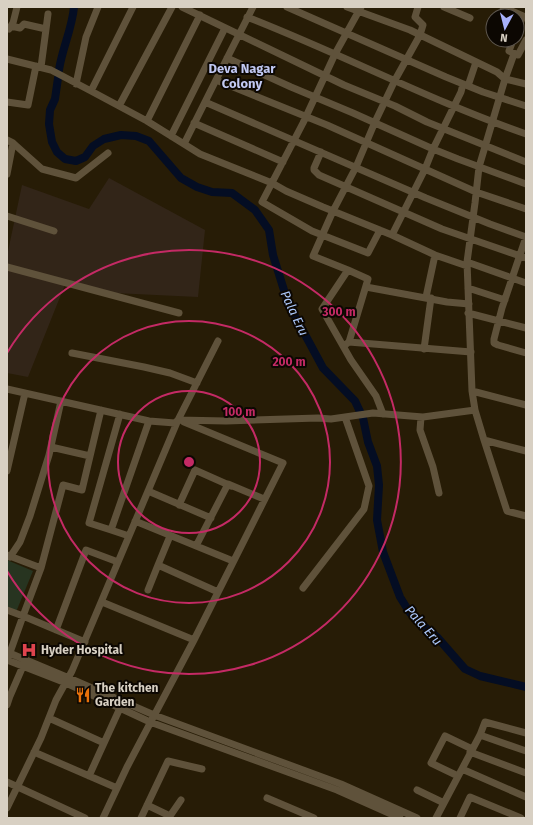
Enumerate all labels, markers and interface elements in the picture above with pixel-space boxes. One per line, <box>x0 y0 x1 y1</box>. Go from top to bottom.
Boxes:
north arrow <box>485 8 525 48</box>
text: N <box>499 31 508 44</box>
district label: Deva Nagar Colony <box>209 61 276 91</box>
water label: Pala Eru <box>278 288 312 338</box>
text: 300 m <box>321 305 356 319</box>
text: 200 m <box>272 355 306 369</box>
text: 100 m <box>223 405 255 419</box>
centre of rings <box>182 455 196 469</box>
water label: Pala Eru <box>402 602 445 648</box>
hospital icon: Hyder Hospital <box>20 641 38 659</box>
place label: Hyder Hospital <box>41 643 123 657</box>
place label: The kitchen Garden <box>95 681 159 709</box>
restaurant icon: The kitchen Garden <box>74 686 92 704</box>

